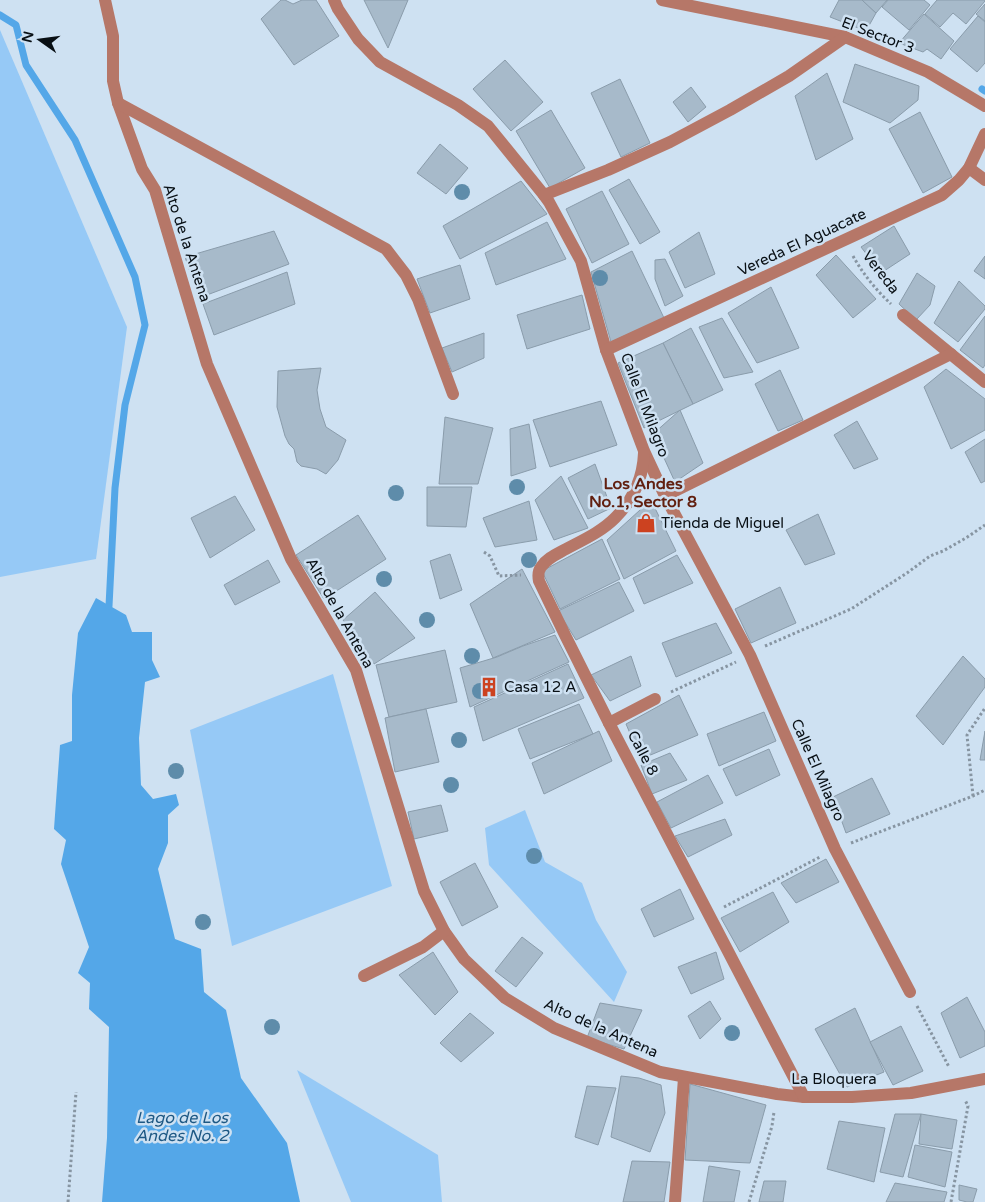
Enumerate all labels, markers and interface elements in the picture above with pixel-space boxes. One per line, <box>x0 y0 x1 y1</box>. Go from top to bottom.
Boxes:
street label: El Sector 3 <box>839 13 917 57</box>
north arrow <box>15 15 65 65</box>
text: N <box>18 29 37 44</box>
street label: Alto de la Antena <box>159 182 215 304</box>
street label: Vereda El Aguacate <box>735 204 869 280</box>
street label: Vereda <box>859 247 903 297</box>
street label: Calle El Milagro <box>617 350 673 460</box>
district label: Los Andes No.1, Sector 8 <box>589 474 697 512</box>
shop icon: Tienda de Miguel <box>635 512 657 534</box>
place label: Tienda de Miguel <box>661 514 784 532</box>
street label: Alto de la Antena <box>302 555 378 671</box>
building icon: Casa 12 A <box>478 676 500 698</box>
place label: Casa 12 A <box>504 678 576 696</box>
street label: Calle El Milagro <box>787 716 849 824</box>
street label: Calle 8 <box>624 728 662 778</box>
street label: Alto de la Antena <box>541 995 661 1061</box>
street label: La Bloquera <box>791 1070 877 1088</box>
water label: Lago de Los Andes No. 2 <box>135 1108 231 1146</box>

